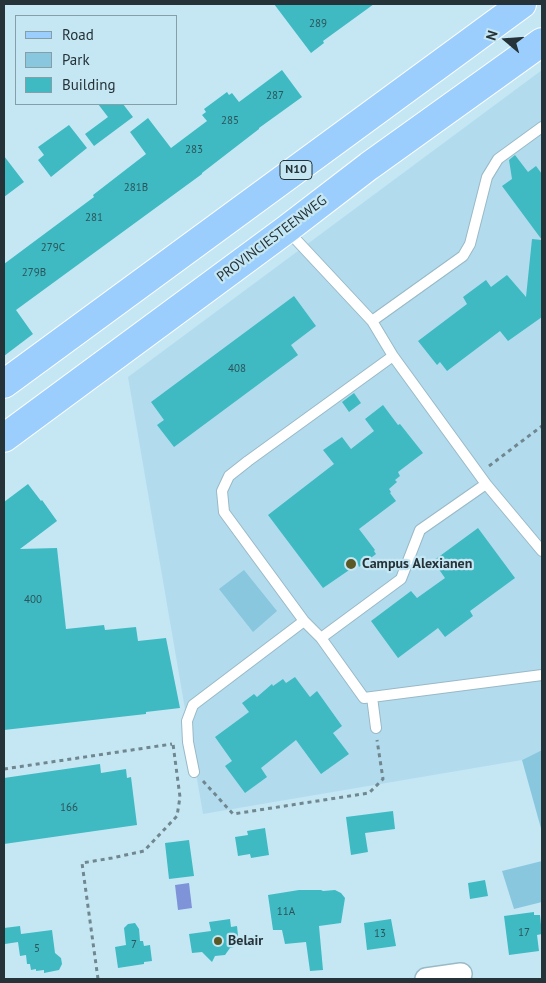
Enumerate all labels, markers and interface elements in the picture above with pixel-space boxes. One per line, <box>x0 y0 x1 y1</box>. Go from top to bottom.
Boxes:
legend <box>15 15 178 105</box>
north arrow <box>481 15 531 65</box>
house number: 289 <box>309 17 327 31</box>
text: Road <box>62 25 94 44</box>
text: N <box>482 28 502 43</box>
text: Park <box>62 50 90 69</box>
text: Building <box>62 75 116 94</box>
house number: 287 <box>266 89 284 103</box>
house number: 285 <box>221 114 239 128</box>
house number: 283 <box>185 143 203 157</box>
road number: N10 <box>280 160 312 180</box>
house number: 281B <box>124 181 148 195</box>
street label: PROVINCIESTEENWEG <box>214 192 330 286</box>
house number: 281 <box>85 211 103 225</box>
house number: 279C <box>41 241 65 255</box>
house number: 279B <box>22 266 46 280</box>
house number: 408 <box>228 362 246 376</box>
place label: Campus Alexianen <box>362 556 472 572</box>
marker: Campus Alexianen <box>344 557 358 571</box>
house number: 400 <box>24 593 42 607</box>
house number: 166 <box>60 801 78 815</box>
house number: 11A <box>277 905 295 919</box>
house number: 17 <box>518 926 530 940</box>
house number: 13 <box>374 927 386 941</box>
place label: Belair <box>228 933 263 949</box>
marker: Belair <box>212 935 224 947</box>
house number: 7 <box>131 938 137 952</box>
house number: 5 <box>34 942 40 956</box>

